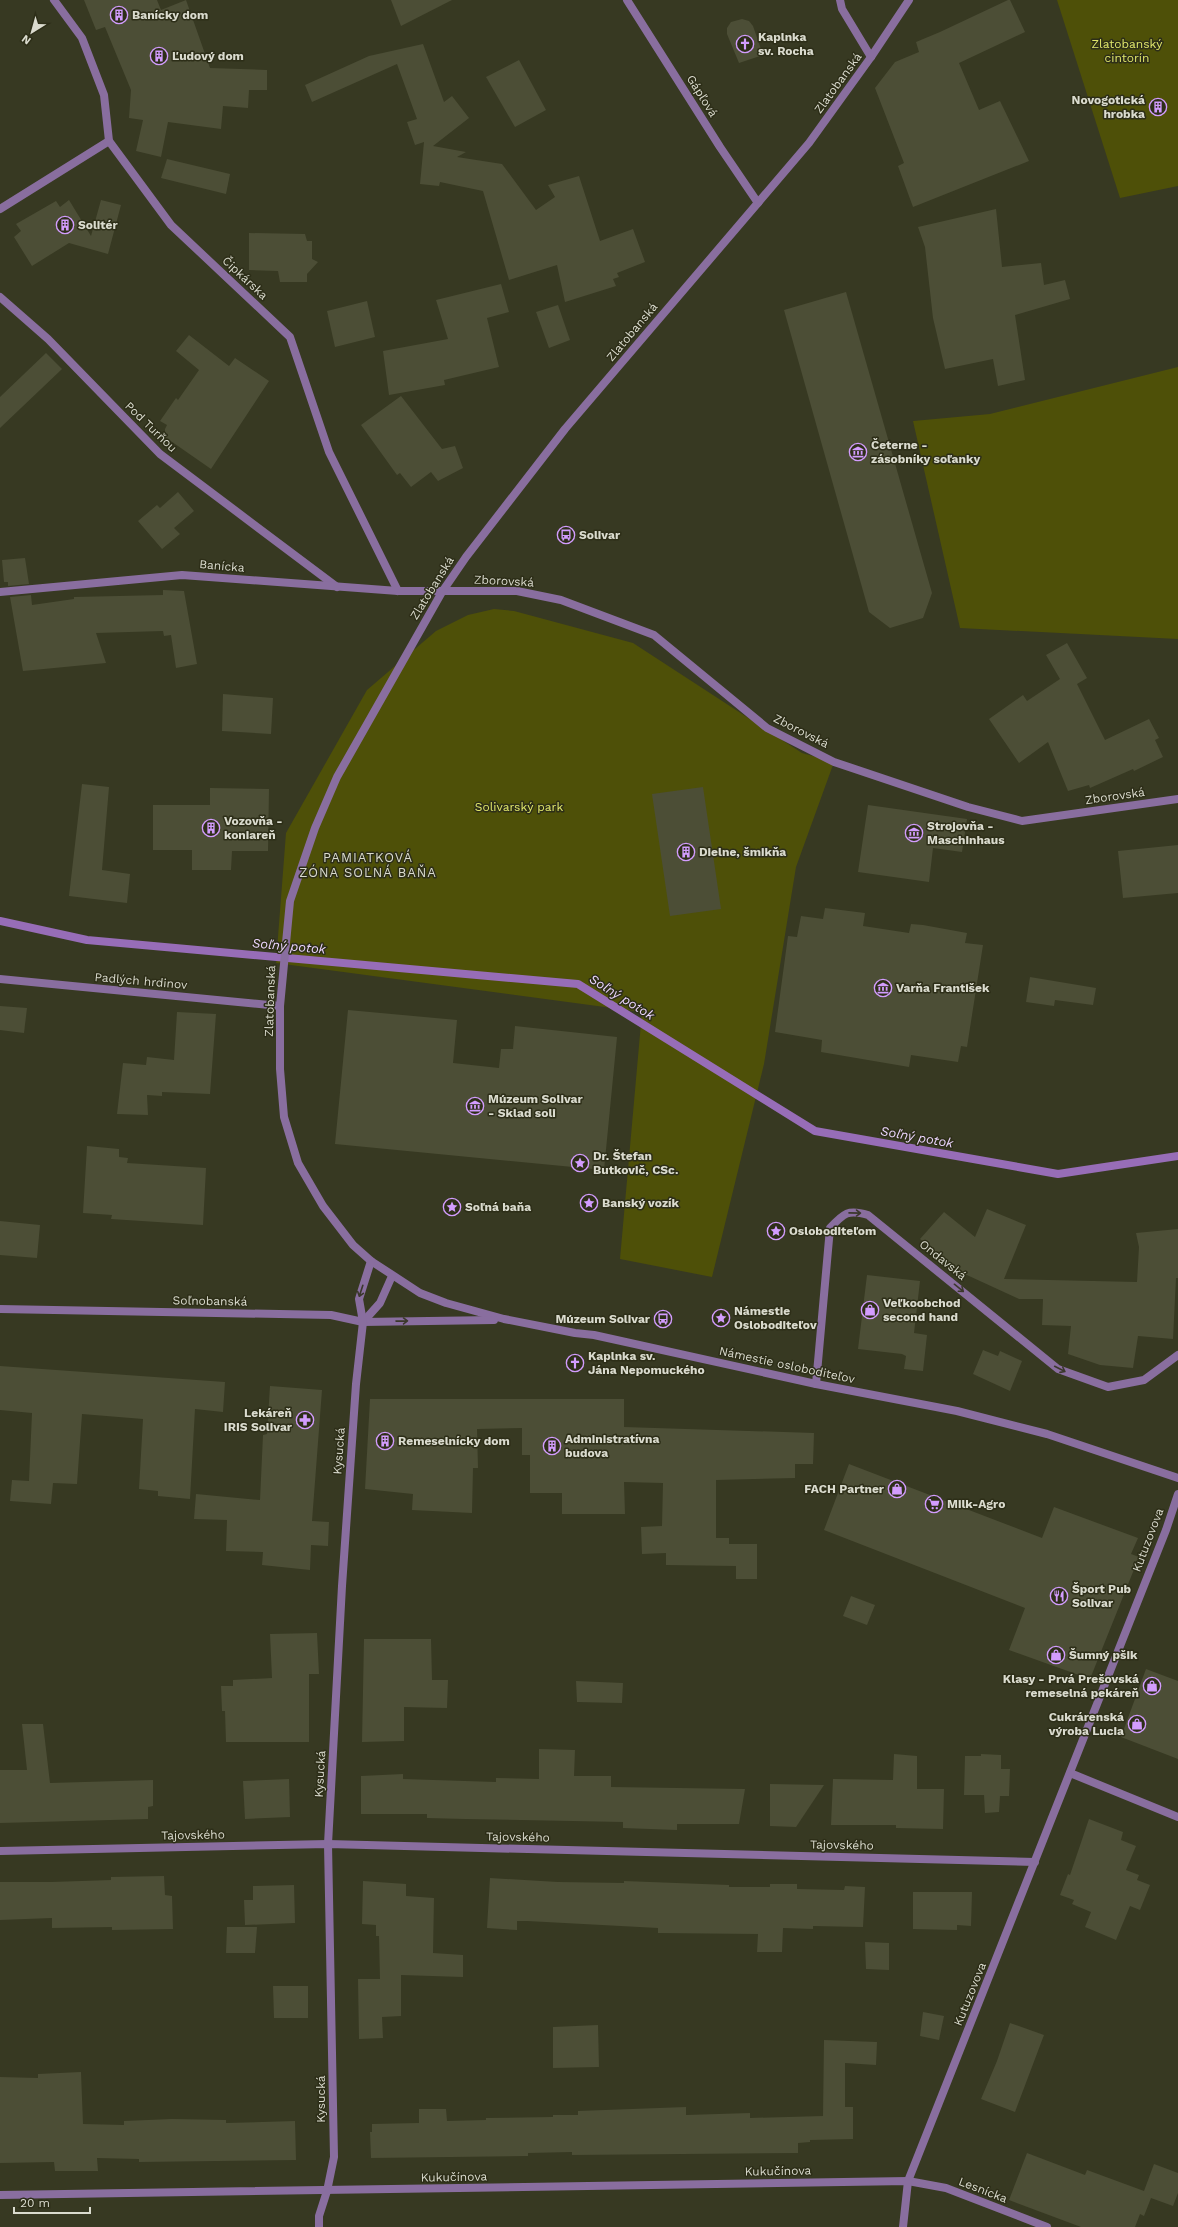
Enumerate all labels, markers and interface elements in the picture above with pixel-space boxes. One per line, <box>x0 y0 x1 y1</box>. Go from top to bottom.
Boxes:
building icon: Banícky dom <box>109 5 129 25</box>
place label: Banícky dom <box>132 8 208 22</box>
north arrow <box>12 12 52 52</box>
place label: Kaplnka sv. Rocha <box>758 30 814 58</box>
text: N <box>19 32 33 47</box>
church icon: Kaplnka sv. Rocha <box>735 34 755 54</box>
park label: Zlatobanský cintorín <box>1091 37 1163 65</box>
building icon: Ľudový dom <box>149 46 169 66</box>
place label: Ľudový dom <box>172 49 244 63</box>
street label: Zlatobanská <box>811 50 865 116</box>
street label: Gápľová <box>684 72 720 120</box>
place label: Novogotická hrobka <box>1072 93 1145 121</box>
building icon: Novogotická hrobka <box>1148 97 1168 117</box>
building icon: Solitér <box>55 215 75 235</box>
place label: Solitér <box>78 218 119 232</box>
street label: Čipkárska <box>219 253 271 303</box>
street label: Zlatobanská <box>604 300 660 364</box>
street label: Pod Turňou <box>122 399 180 455</box>
place label: Četerne - zásobníky soľanky <box>871 438 980 466</box>
museum icon: Četerne - zásobníky soľanky <box>848 442 868 462</box>
bus stop icon: Solivar <box>556 525 576 545</box>
place label: Solivar <box>579 528 621 542</box>
street label: Zlatobanská <box>407 554 457 622</box>
street label: Banícka <box>199 557 245 575</box>
street label: Zborovská <box>474 572 535 590</box>
street label: Zborovská <box>771 711 831 751</box>
street label: Zborovská <box>1084 785 1146 807</box>
park label: Solivarský park <box>475 800 563 814</box>
place label: Vozovňa - koniareň <box>224 814 283 842</box>
building icon: Vozovňa - koniareň <box>201 818 221 838</box>
place label: Strojovňa - Maschinhaus <box>927 819 1005 847</box>
museum icon: Strojovňa - Maschinhaus <box>904 823 924 843</box>
building icon: Dielne, šmikňa <box>676 842 696 862</box>
place label: Dielne, šmikňa <box>699 845 786 859</box>
district label: PAMIATKOVÁ ZÓNA SOĽNÁ BAŇA <box>299 849 437 880</box>
water label: Soľný potok <box>252 935 327 957</box>
street label: Zlatobanská <box>262 965 278 1037</box>
street label: Padlých hrdinov <box>94 970 189 992</box>
water label: Soľný potok <box>587 971 658 1023</box>
museum icon: Varňa František <box>873 978 893 998</box>
place label: Varňa František <box>896 981 990 995</box>
place label: Múzeum Solivar - Sklad soli <box>488 1092 583 1120</box>
museum icon: Múzeum Solivar - Sklad soli <box>465 1096 485 1116</box>
water label: Soľný potok <box>879 1123 956 1151</box>
place label: Dr. Štefan Butkovič, CSc. <box>593 1149 678 1177</box>
place icon: Dr. Štefan Butkovič, CSc. <box>570 1153 590 1173</box>
place icon: Banský vozík <box>579 1193 599 1213</box>
place label: Banský vozík <box>602 1196 680 1210</box>
place icon: Soľná baňa <box>442 1197 462 1217</box>
place label: Soľná baňa <box>465 1200 531 1214</box>
one-way arrow <box>848 1209 861 1217</box>
place icon: Osloboditeľom <box>766 1221 786 1241</box>
place label: Osloboditeľom <box>789 1224 876 1238</box>
street label: Ondavská <box>917 1237 969 1283</box>
one-way arrow <box>953 1284 964 1292</box>
one-way arrow <box>357 1285 364 1298</box>
street label: Soľnobanská <box>172 1293 248 1309</box>
place label: Veľkoobchod second hand <box>883 1296 961 1324</box>
shop icon: Veľkoobchod second hand <box>860 1300 880 1320</box>
place label: Námestie Osloboditeľov <box>734 1304 817 1332</box>
place icon: Námestie Osloboditeľov <box>711 1308 731 1328</box>
bus stop icon: Múzeum Solivar <box>653 1309 673 1329</box>
place label: Múzeum Solivar <box>555 1312 651 1326</box>
one-way arrow <box>395 1317 408 1325</box>
street label: Námestie osloboditeľov <box>718 1344 857 1386</box>
place label: Kaplnka sv. Jána Nepomuckého <box>588 1349 705 1377</box>
church icon: Kaplnka sv. Jána Nepomuckého <box>565 1353 585 1373</box>
one-way arrow <box>1054 1366 1066 1373</box>
place label: Lekáreň IRIS Solivar <box>224 1406 293 1434</box>
pharmacy icon: Lekáreň IRIS Solivar <box>295 1410 315 1430</box>
street label: Kysucká <box>330 1427 348 1475</box>
building icon: Remeselnícky dom <box>375 1431 395 1451</box>
place label: Administratívna budova <box>565 1432 660 1460</box>
place label: Remeselnícky dom <box>398 1434 510 1448</box>
building icon: Administratívna budova <box>542 1436 562 1456</box>
shop icon: FACH Partner <box>887 1479 907 1499</box>
place label: FACH Partner <box>804 1482 885 1496</box>
supermarket icon: Milk-Agro <box>924 1494 944 1514</box>
place label: Milk-Agro <box>947 1497 1005 1511</box>
street label: Kutuzovova <box>1129 1506 1167 1574</box>
place label: Šport Pub Solivar <box>1072 1582 1132 1610</box>
restaurant icon: Šport Pub Solivar <box>1049 1586 1069 1606</box>
shop icon: Šumný pšik <box>1046 1645 1066 1665</box>
place label: Šumný pšik <box>1069 1648 1138 1662</box>
place label: Klasy - Prvá Prešovská remeselná pekáreň <box>1003 1672 1139 1700</box>
shop icon: Klasy - Prvá Prešovská remeselná pekáreň <box>1142 1676 1162 1696</box>
place label: Cukrárenská výroba Lucia <box>1048 1710 1124 1738</box>
shop icon: Cukrárenská výroba Lucia <box>1127 1714 1147 1734</box>
street label: Kysucká <box>312 1750 328 1798</box>
street label: Tajovského <box>161 1827 225 1843</box>
street label: Tajovského <box>486 1829 550 1845</box>
street label: Tajovského <box>810 1837 874 1853</box>
street label: Kutuzovova <box>951 1960 989 2028</box>
street label: Kysucká <box>314 2075 328 2123</box>
street label: Kukučínova <box>745 2163 812 2179</box>
street label: Kukučínova <box>421 2169 488 2185</box>
street label: Lesnícka <box>957 2174 1010 2206</box>
scale bar <box>14 2189 90 2215</box>
text: 20 m <box>20 2196 50 2210</box>

